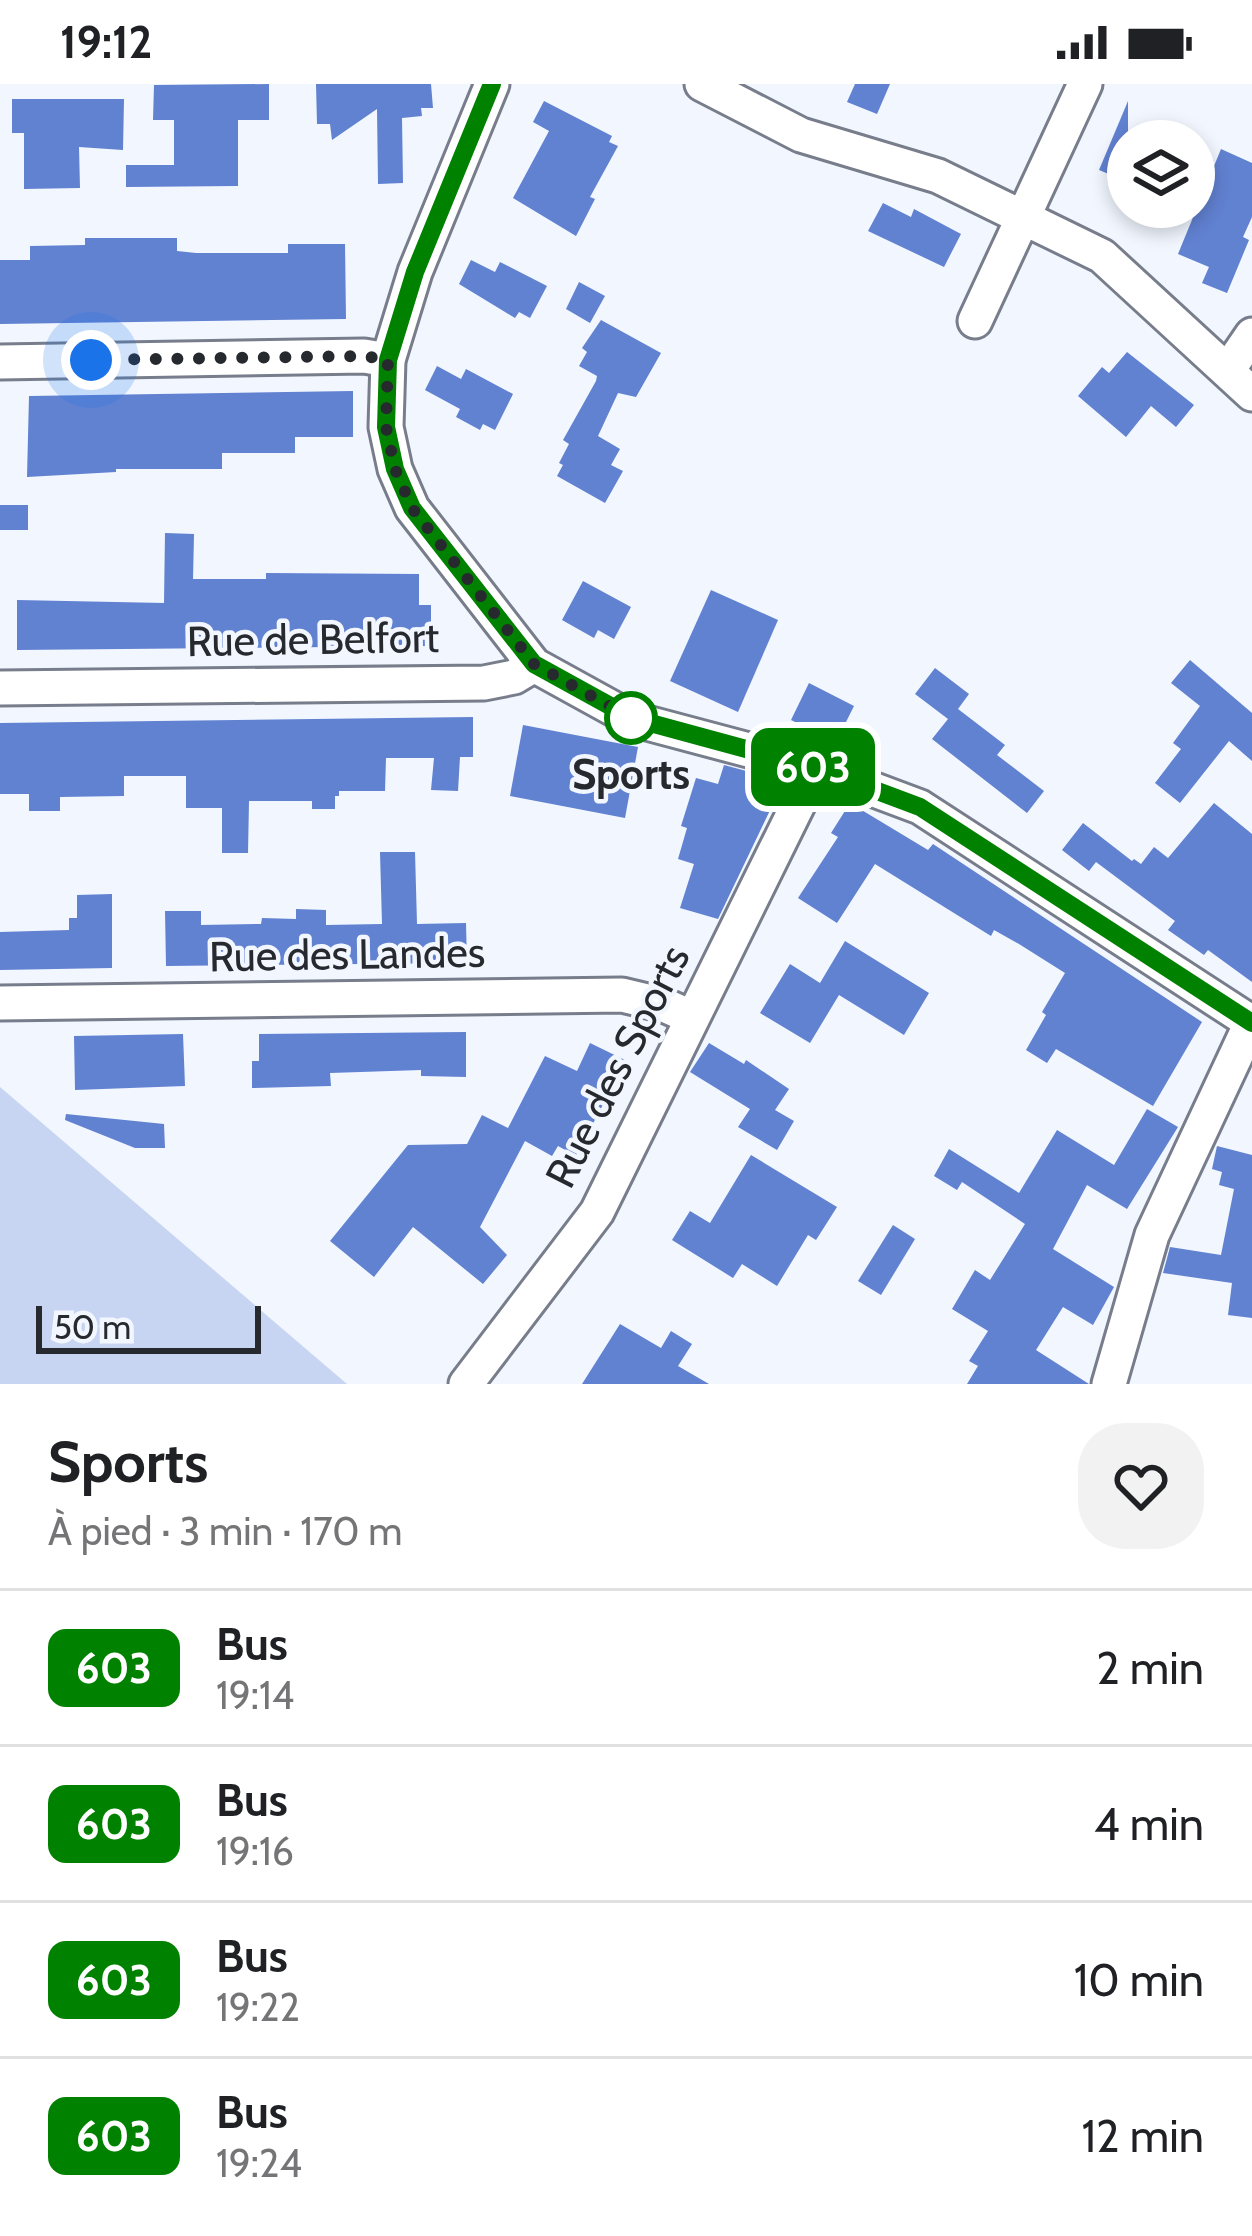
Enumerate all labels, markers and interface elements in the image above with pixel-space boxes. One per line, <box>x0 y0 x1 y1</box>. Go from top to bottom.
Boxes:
text: 19:12 <box>60 15 152 69</box>
map controls <box>1107 120 1215 228</box>
button: layers <box>1107 120 1215 228</box>
your location <box>61 330 121 390</box>
street label: Rue de Belfort <box>186 611 440 667</box>
marker: Sports <box>606 693 656 743</box>
line badge: 603 <box>744 728 882 806</box>
text: 603 <box>775 741 851 793</box>
place label: Sports <box>572 748 690 800</box>
street label: Rue des Landes <box>208 926 486 982</box>
street label: Rue des Sports <box>534 936 700 1196</box>
scale bar <box>36 1300 261 1353</box>
text: 50 m <box>54 1307 131 1347</box>
button: heart <box>1078 1423 1204 1549</box>
text: Sports <box>48 1427 208 1496</box>
text: À pied · 3 min · 170 m <box>48 1507 402 1555</box>
text: Bus <box>216 1617 288 1671</box>
text: 2 min <box>1096 1641 1204 1695</box>
text: 603 <box>76 1642 152 1694</box>
text: 19:14 <box>216 1671 294 1719</box>
text: Bus <box>216 1773 288 1827</box>
text: 4 min <box>1094 1797 1204 1851</box>
text: 603 <box>76 1798 152 1850</box>
text: 19:16 <box>216 1827 294 1875</box>
text: Bus <box>216 1929 288 1983</box>
text: 10 min <box>1074 1953 1204 2007</box>
text: 603 <box>76 1954 152 2006</box>
text: 19:22 <box>216 1983 300 2031</box>
text: Bus <box>216 2085 288 2139</box>
text: 12 min <box>1081 2109 1204 2163</box>
text: 603 <box>76 2110 152 2162</box>
text: 19:24 <box>216 2139 302 2187</box>

